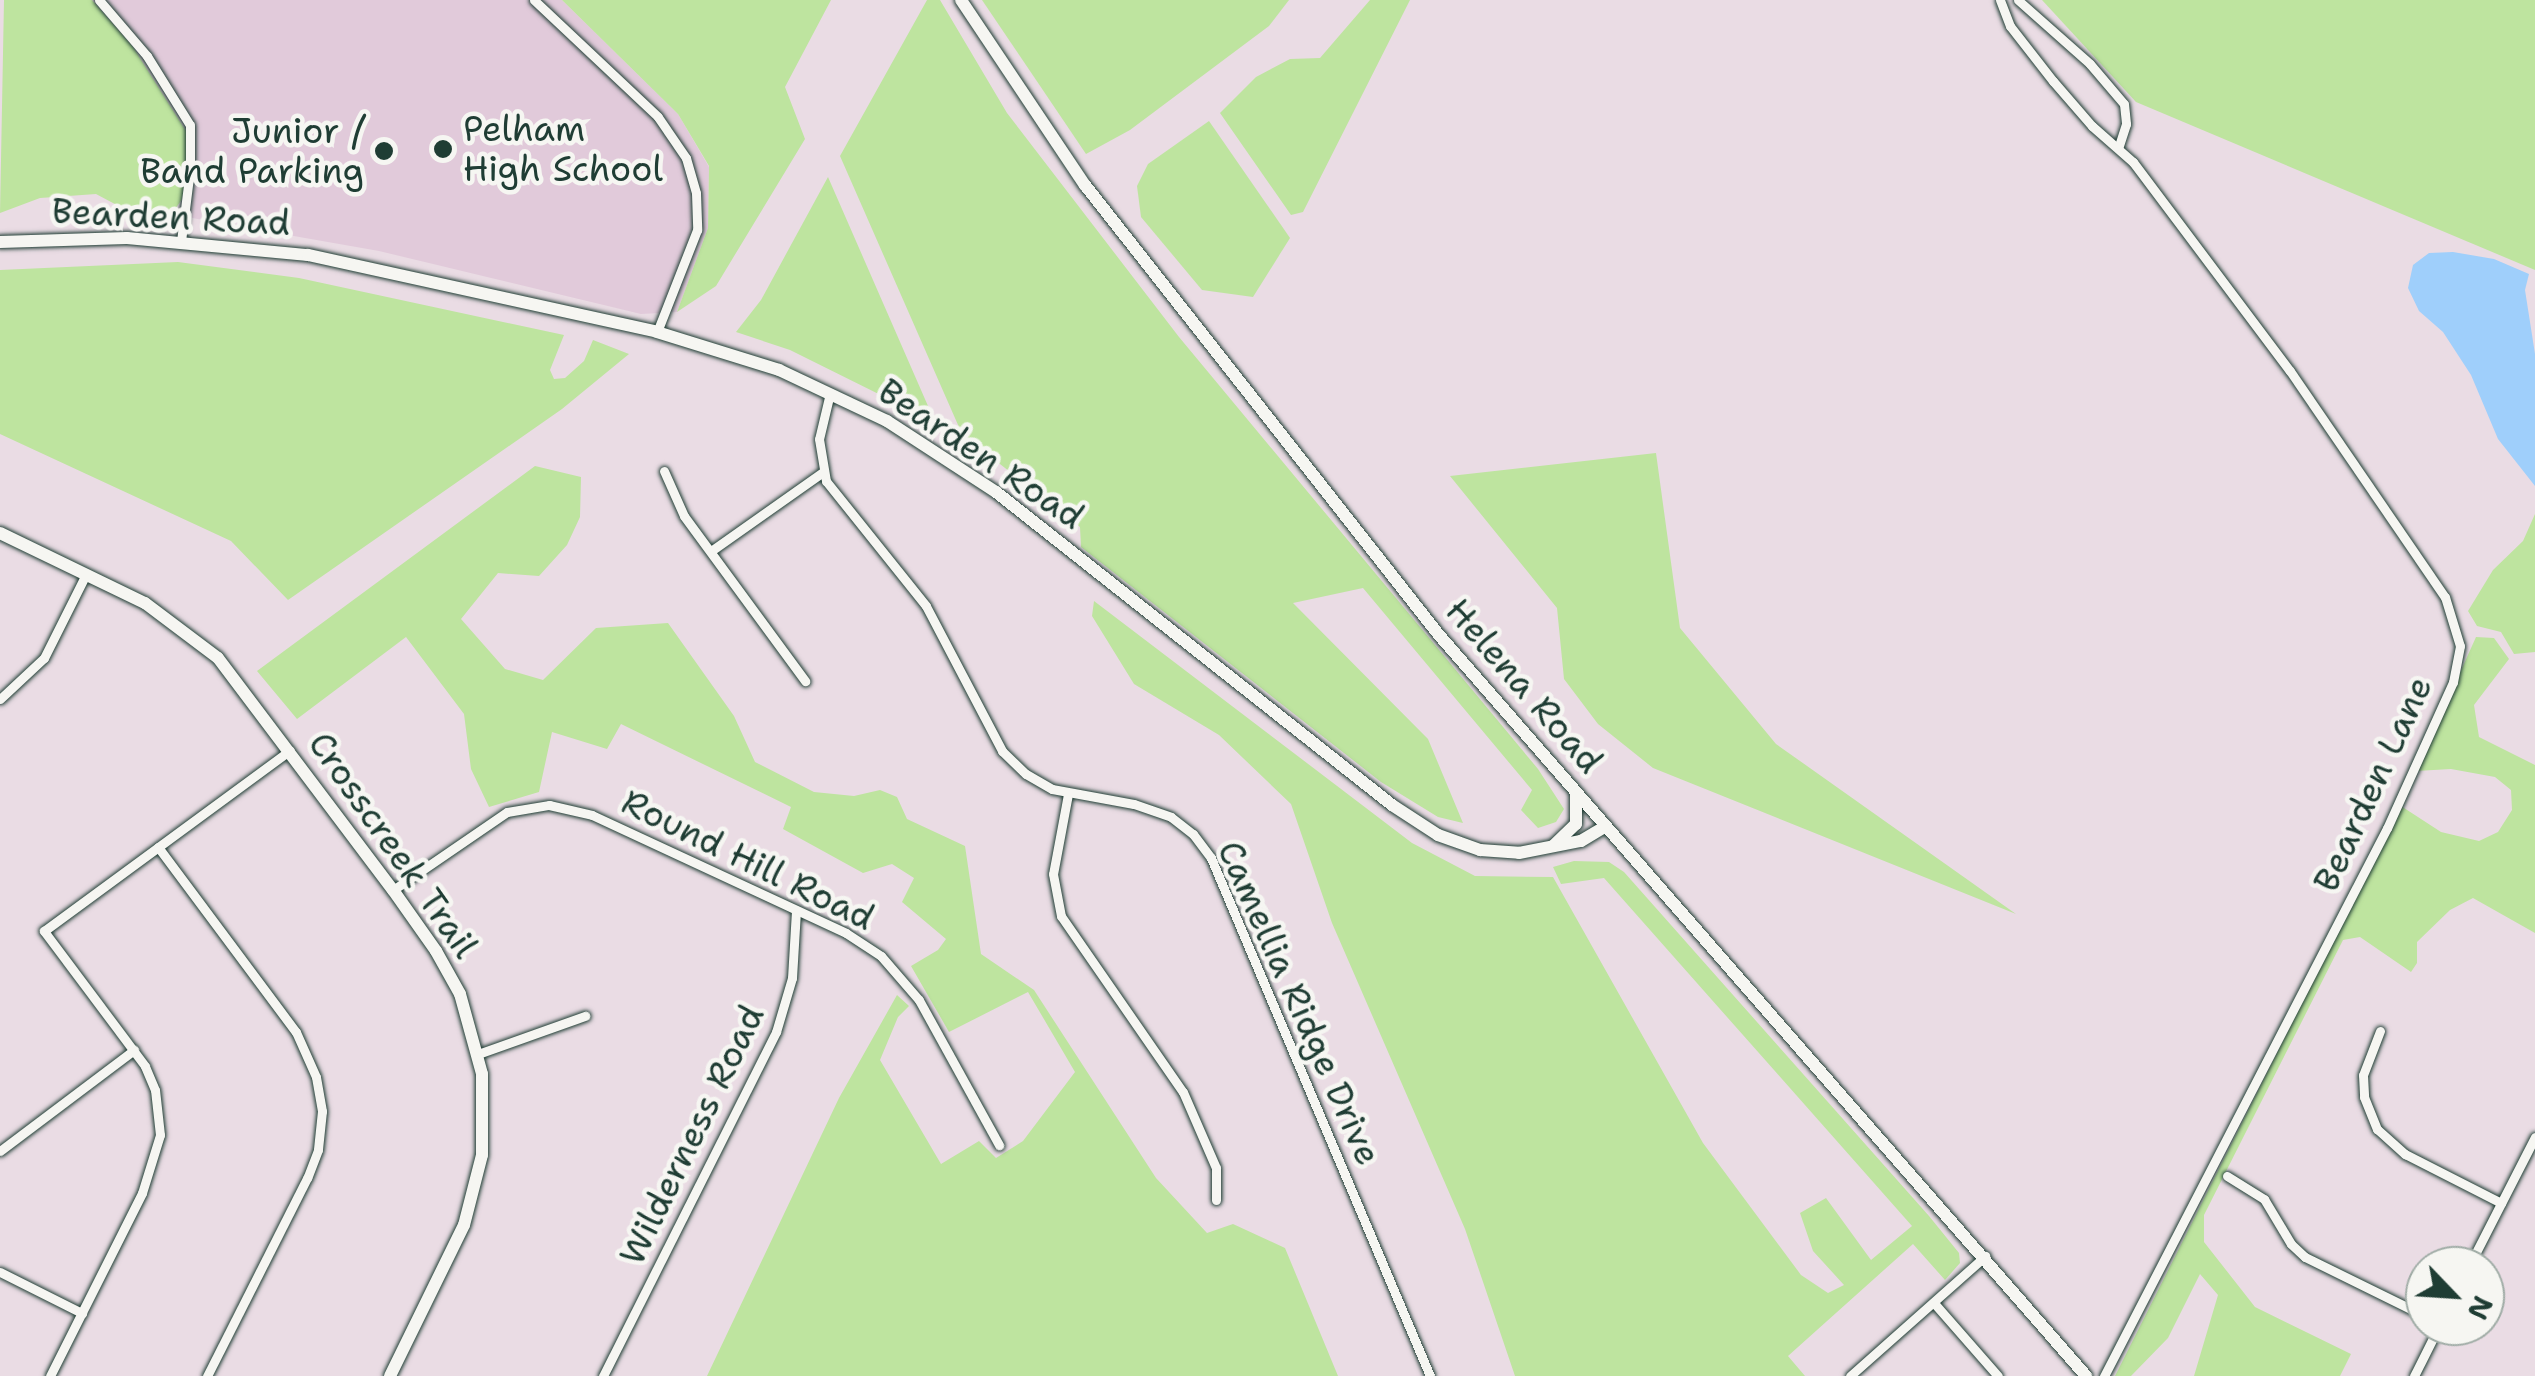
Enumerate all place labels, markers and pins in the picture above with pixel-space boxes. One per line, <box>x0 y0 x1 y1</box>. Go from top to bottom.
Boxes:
place label: Pelham High School <box>463 108 663 190</box>
place label: Junior / Band Parking <box>140 110 364 192</box>
marker: Pelham High School <box>432 138 454 160</box>
marker: Junior / Band Parking <box>373 140 395 162</box>

